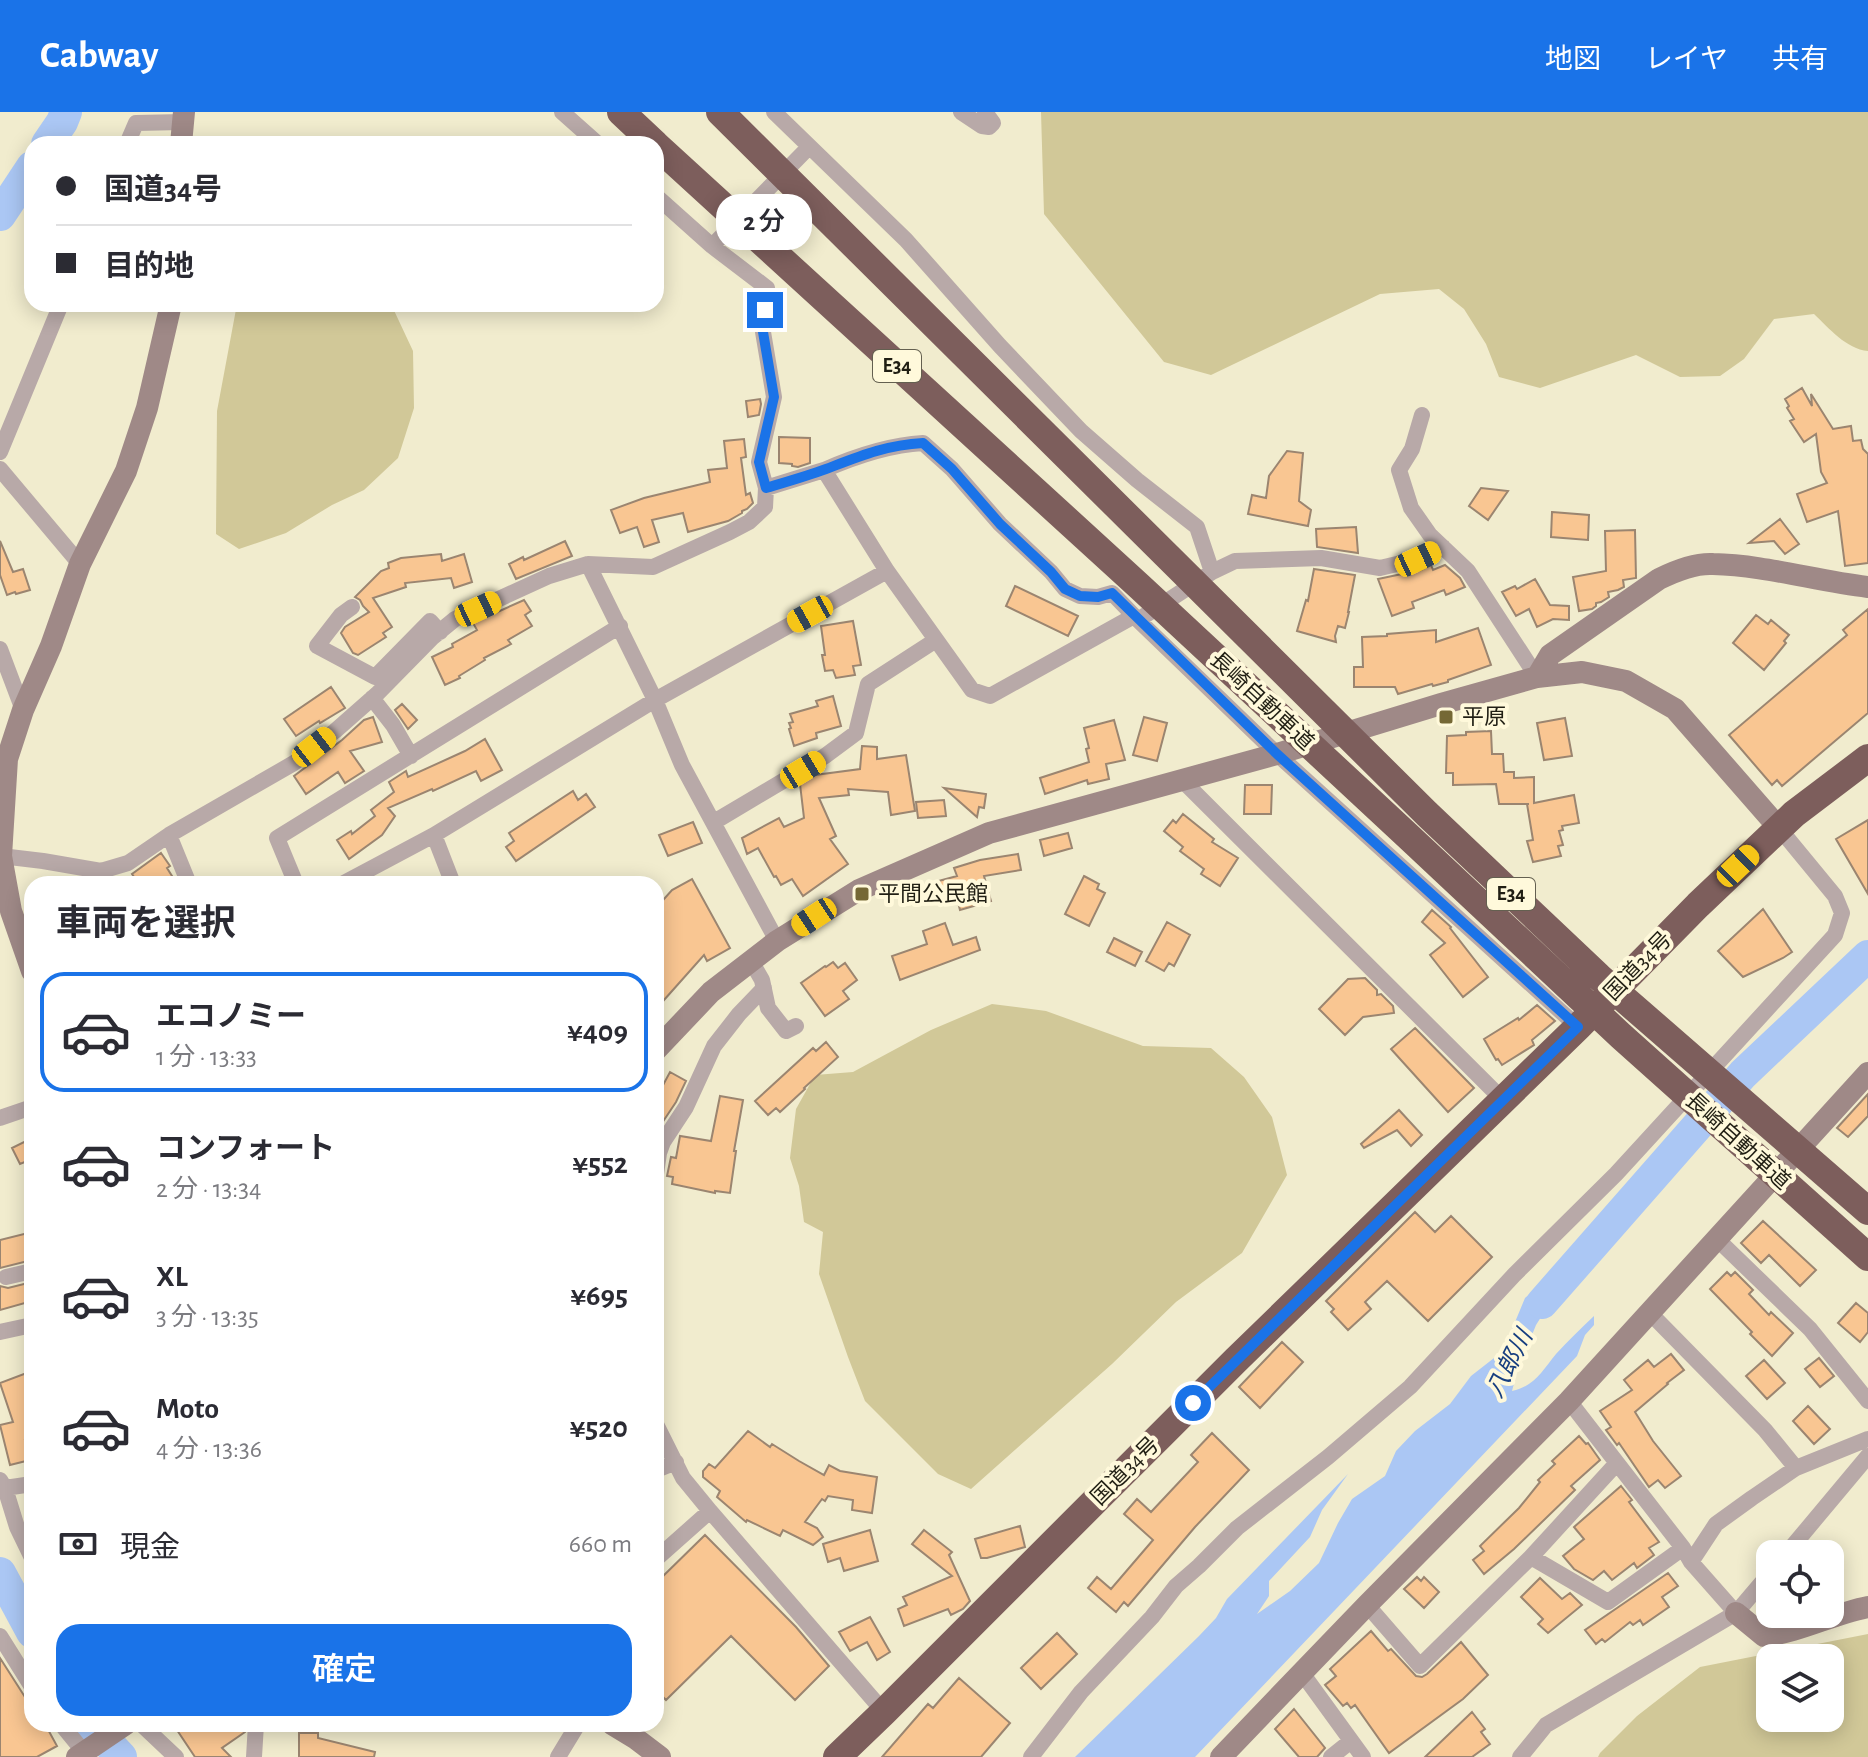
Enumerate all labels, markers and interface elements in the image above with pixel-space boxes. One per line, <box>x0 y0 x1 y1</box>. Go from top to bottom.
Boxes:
text: Cabway <box>40 37 158 75</box>
text: 地図 <box>1545 46 1601 74</box>
text: レイヤ <box>1645 46 1728 74</box>
text: 共有 <box>1772 46 1828 74</box>
text: 国道34号 <box>104 175 222 205</box>
callout: 2 分 <box>717 194 813 250</box>
text: 2 分 <box>743 209 785 235</box>
text: 目的地 <box>104 252 194 282</box>
route end <box>747 292 783 328</box>
road number: E34 <box>873 350 921 382</box>
car <box>1391 538 1445 580</box>
car <box>451 588 505 630</box>
car <box>783 592 837 636</box>
street label: 長崎自動車道 <box>1206 647 1318 754</box>
place label: 平原 <box>1462 706 1506 728</box>
marker: 平原 <box>1437 708 1455 726</box>
car <box>288 723 340 771</box>
car <box>776 747 830 793</box>
car <box>1712 841 1764 891</box>
road number: E34 <box>1487 878 1535 910</box>
place label: 平間公民館 <box>878 882 988 905</box>
marker: 平間公民館 <box>853 885 871 903</box>
car <box>787 894 841 940</box>
text: 車両を選択 <box>56 906 236 942</box>
street label: 国道34号 <box>1600 927 1676 1004</box>
icon: car <box>60 996 132 1068</box>
text: エコノミー <box>156 1002 306 1032</box>
text: ¥409 <box>567 1017 628 1047</box>
text: 1 分 · 13:33 <box>156 1044 257 1070</box>
street label: 長崎自動車道 <box>1682 1088 1795 1193</box>
icon: car <box>60 1128 132 1200</box>
text: コンフォート <box>156 1134 335 1164</box>
text: ¥552 <box>572 1149 628 1179</box>
text: 2 分 · 13:34 <box>156 1176 261 1202</box>
icon: car <box>60 1260 132 1332</box>
text: XL <box>156 1262 188 1292</box>
text: ¥695 <box>570 1281 628 1311</box>
text: 3 分 · 13:35 <box>156 1304 259 1330</box>
water label: 八郎川 <box>1481 1323 1538 1402</box>
route start <box>1175 1385 1211 1421</box>
icon: car <box>60 1392 132 1464</box>
text: Moto <box>156 1394 219 1424</box>
text: ¥520 <box>570 1413 628 1443</box>
street label: 国道34号 <box>1086 1432 1163 1509</box>
text: 4 分 · 13:36 <box>156 1436 262 1462</box>
icon: cash <box>56 1522 100 1566</box>
text: 660 m <box>569 1531 632 1557</box>
text: 現金 <box>120 1533 180 1563</box>
map controls <box>1756 1540 1844 1732</box>
button: locate <box>1756 1540 1844 1628</box>
button: 確定 <box>56 1624 632 1716</box>
button: layers <box>1756 1644 1844 1732</box>

